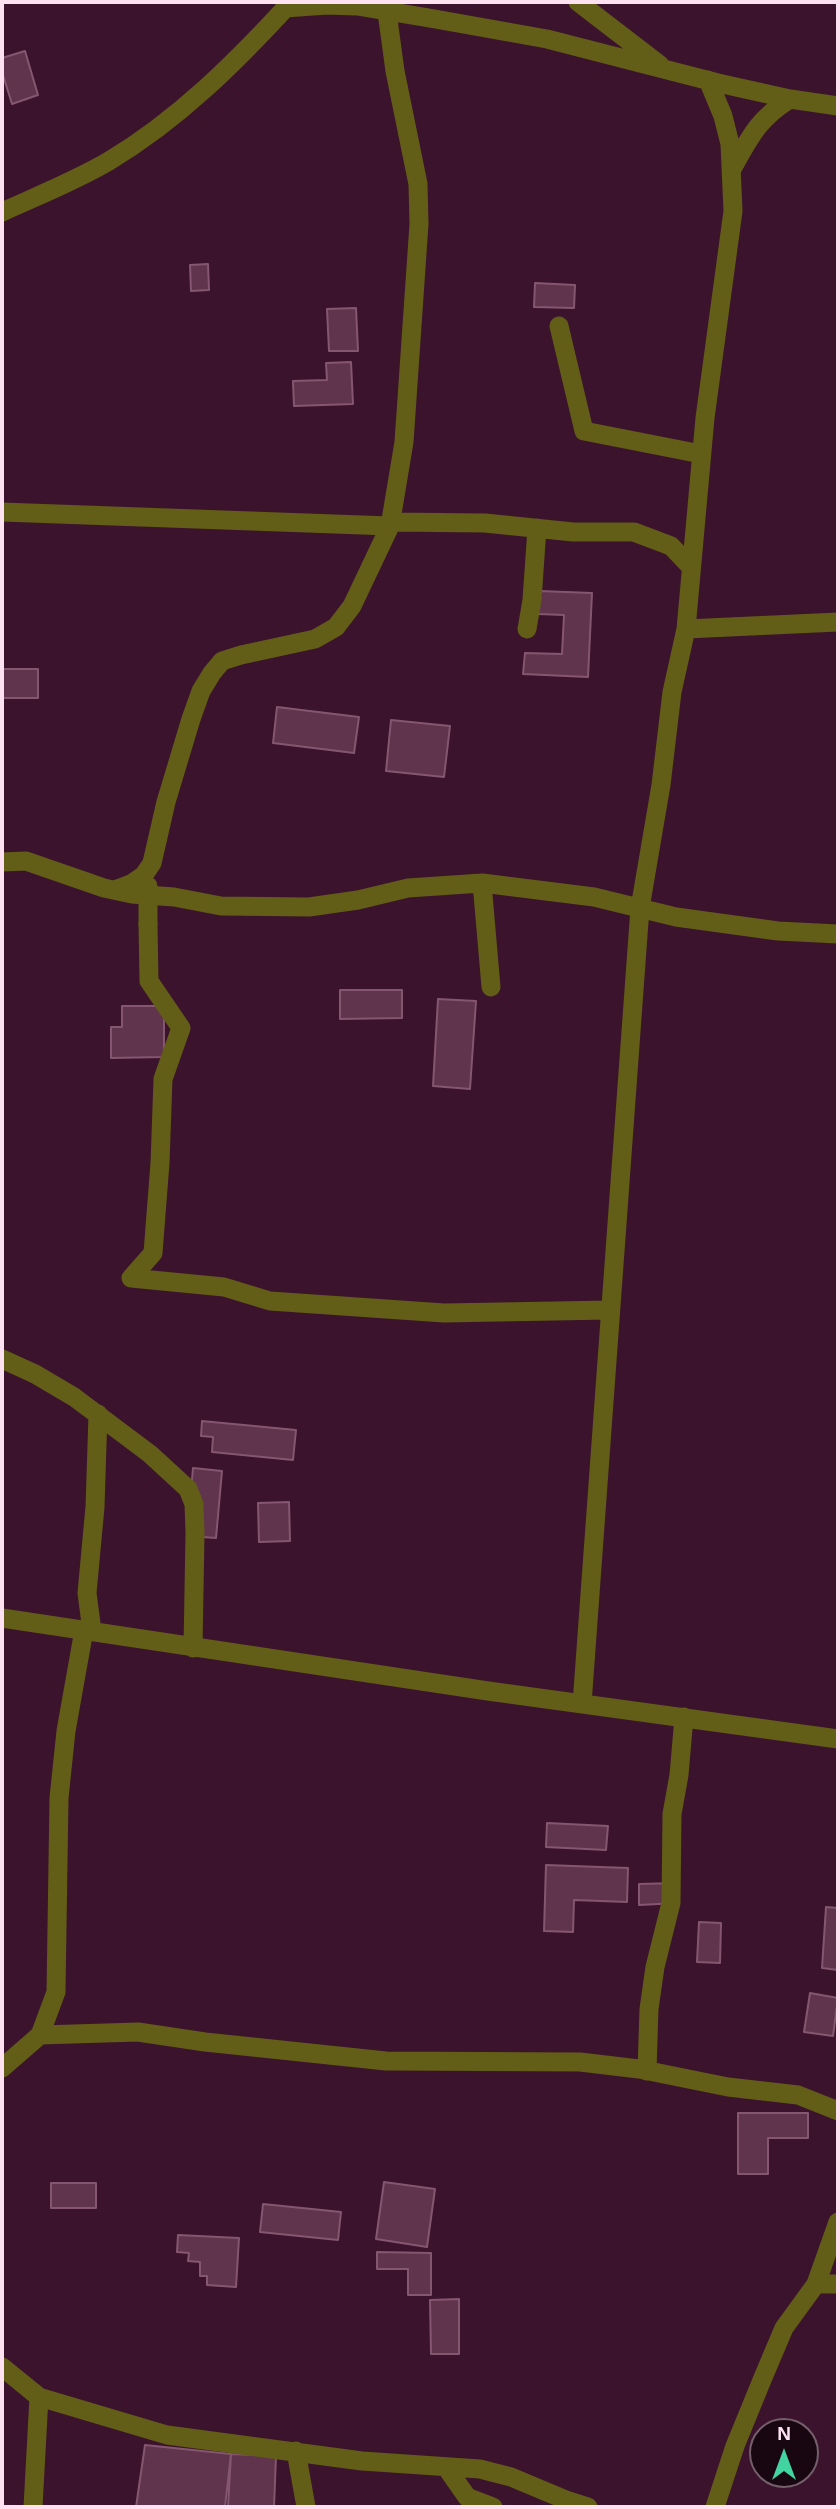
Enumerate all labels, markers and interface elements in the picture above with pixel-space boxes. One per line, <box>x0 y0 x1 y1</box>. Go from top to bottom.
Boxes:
north arrow <box>749 2418 819 2488</box>
text: N <box>777 2423 791 2444</box>

